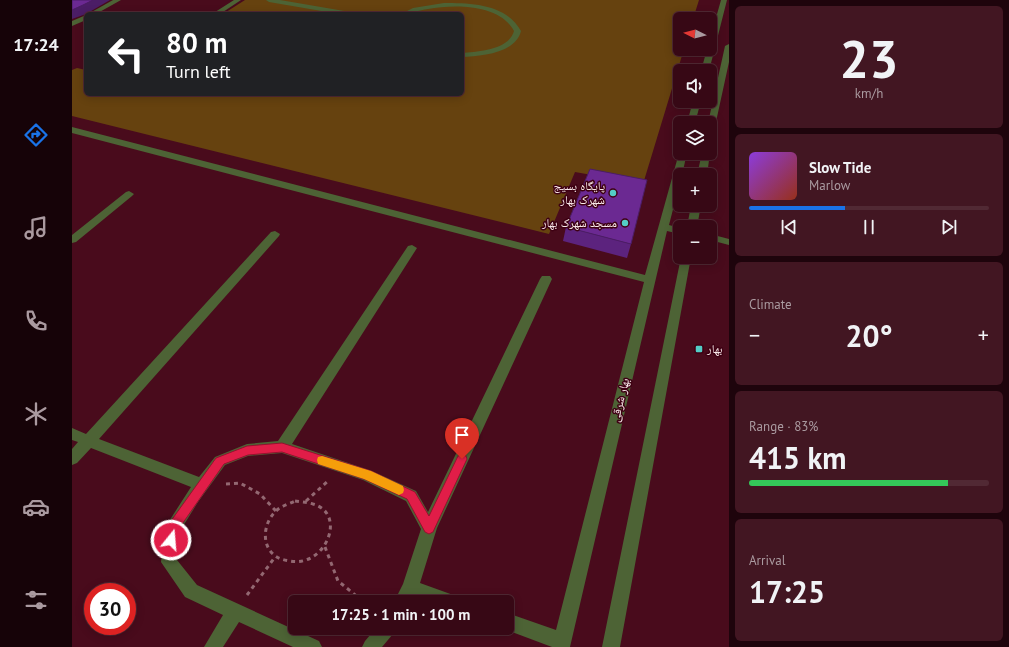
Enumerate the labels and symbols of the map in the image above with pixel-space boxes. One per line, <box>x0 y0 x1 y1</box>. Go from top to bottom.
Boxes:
north arrow <box>673 12 717 56</box>
place label: پایگاه بسیج شهرک بهار <box>554 178 605 207</box>
marker: پایگاه بسیج شهرک بهار <box>608 188 618 198</box>
place label: مسجد شهرک بهار <box>541 215 617 230</box>
marker: مسجد شهرک بهار <box>620 218 630 228</box>
place label: بهار <box>706 341 723 356</box>
marker: بهار <box>694 344 704 354</box>
street label: بهار شرقی <box>607 376 633 424</box>
pin <box>445 418 479 459</box>
position arrow <box>150 519 192 561</box>
speed limit sign: 30 <box>84 583 136 635</box>

